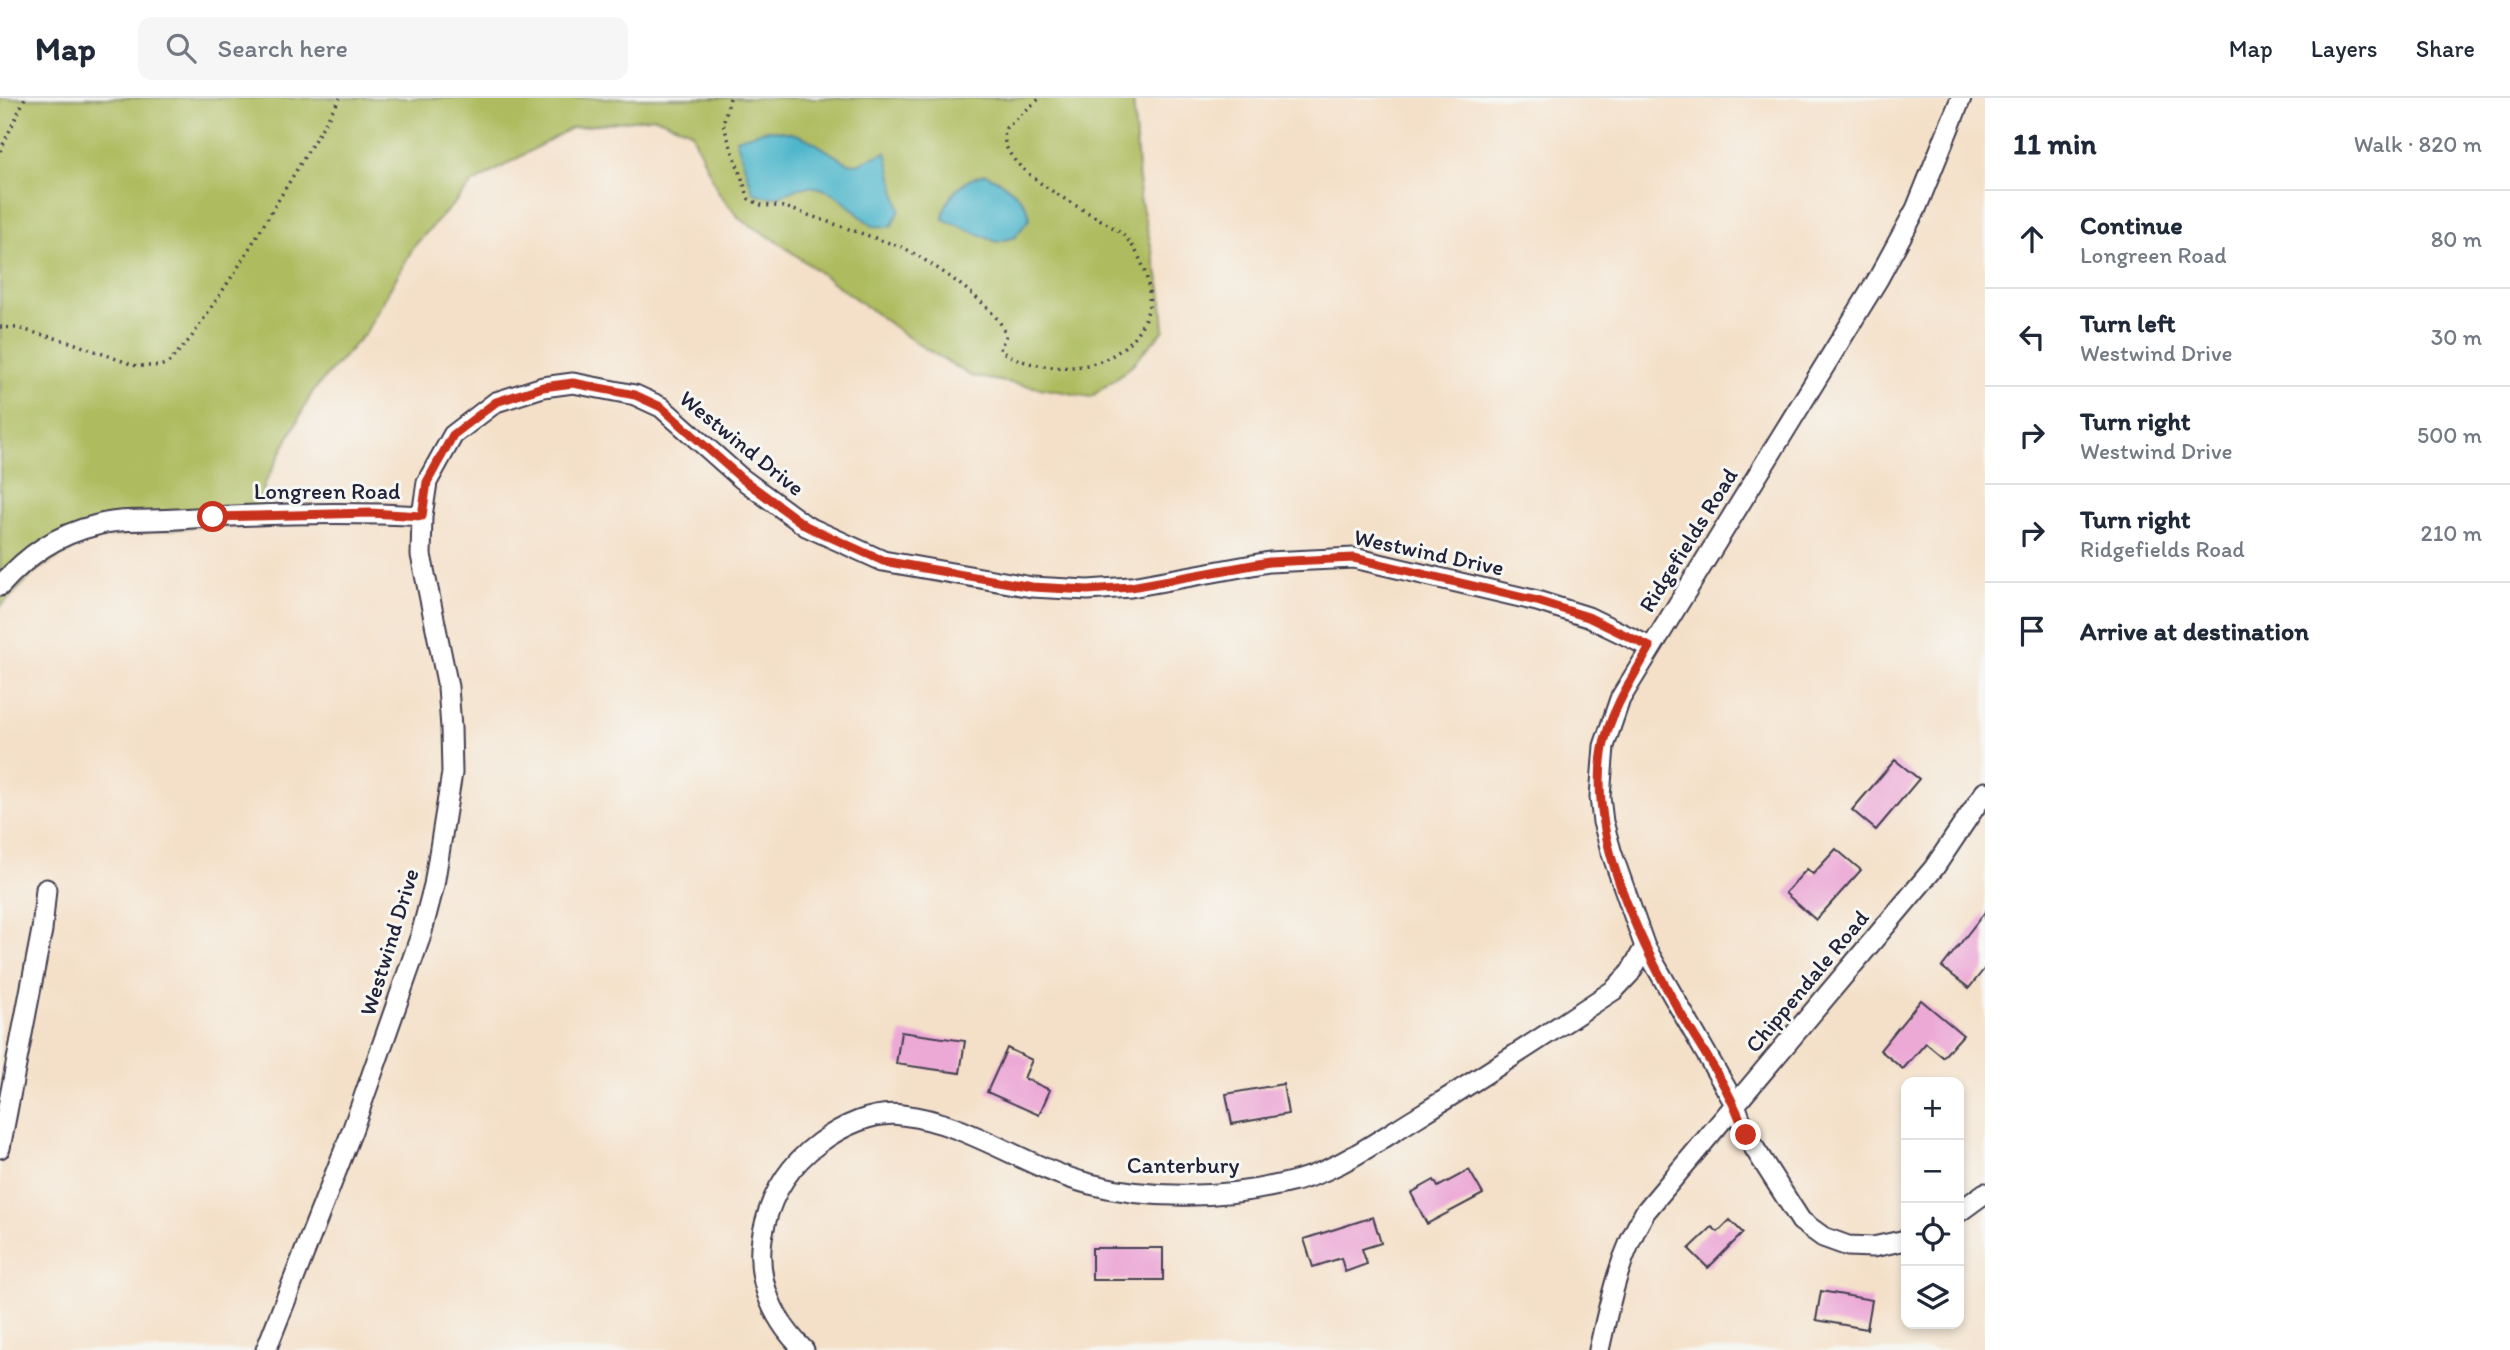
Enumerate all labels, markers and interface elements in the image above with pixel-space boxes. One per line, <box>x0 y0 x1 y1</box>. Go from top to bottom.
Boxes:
search box <box>138 17 628 80</box>
text: Map <box>35 29 96 68</box>
icon: search <box>162 29 200 67</box>
text: Search here <box>218 32 348 64</box>
text: Map <box>2229 34 2273 63</box>
text: Layers <box>2311 34 2378 63</box>
text: Share <box>2416 34 2475 63</box>
text: 11 min <box>2013 125 2097 162</box>
text: Walk · 820 m <box>2354 130 2482 158</box>
text: Continue <box>2080 209 2183 241</box>
icon: ahead <box>2013 220 2051 258</box>
text: 80 m <box>2431 225 2482 253</box>
text: Longreen Road <box>2080 241 2227 269</box>
text: Turn left <box>2080 307 2176 339</box>
icon: left <box>2013 318 2051 356</box>
text: 30 m <box>2431 323 2482 351</box>
text: Westwind Drive <box>2080 339 2233 367</box>
street label: Westwind Drive <box>674 384 810 502</box>
text: Turn right <box>2080 405 2191 437</box>
icon: right <box>2013 416 2051 454</box>
text: 500 m <box>2417 421 2482 449</box>
text: Westwind Drive <box>2080 437 2233 465</box>
street label: Ridgefields Road <box>1632 462 1744 617</box>
street label: Longreen Road <box>254 477 400 505</box>
route start <box>197 501 228 532</box>
text: Turn right <box>2080 503 2191 535</box>
icon: right <box>2013 514 2051 552</box>
text: 210 m <box>2421 519 2482 547</box>
street label: Westwind Drive <box>1351 522 1507 582</box>
text: Ridgefields Road <box>2080 535 2245 563</box>
icon: arrive <box>2013 612 2051 650</box>
text: Arrive at destination <box>2080 615 2309 647</box>
street label: Westwind Drive <box>353 865 425 1019</box>
street label: Chippendale Road <box>1739 904 1875 1058</box>
map controls <box>1901 1077 1964 1329</box>
button: + <box>1901 1077 1964 1140</box>
route end <box>1730 1119 1761 1150</box>
button: − <box>1901 1140 1964 1203</box>
street label: Canterbury <box>1127 1151 1239 1179</box>
button: locate <box>1901 1203 1964 1266</box>
button: layers <box>1901 1266 1964 1329</box>

